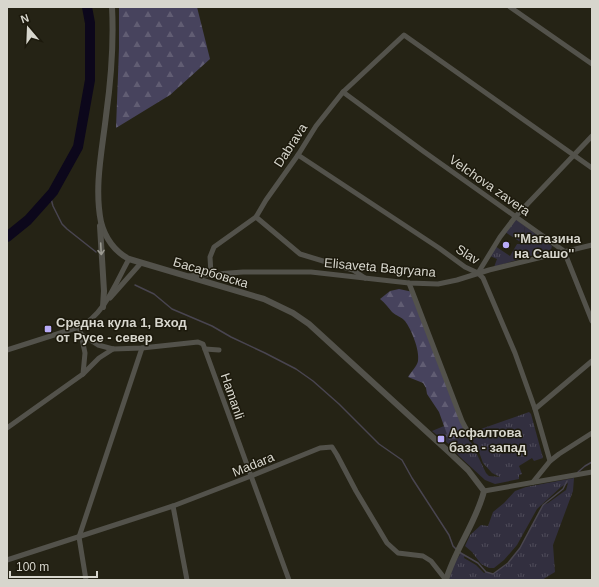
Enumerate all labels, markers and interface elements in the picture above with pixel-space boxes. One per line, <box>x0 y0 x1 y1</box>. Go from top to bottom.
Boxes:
north arrow <box>8 8 48 48</box>
text: N <box>19 12 31 26</box>
street label: Dabrava <box>271 120 311 170</box>
street label: Velchova zavera <box>446 152 534 219</box>
place label: ''Магазина на Сашо'' <box>514 231 582 261</box>
marker: ''Магазина на Сашо'' <box>501 240 511 250</box>
street label: Slav <box>453 241 483 268</box>
one-way arrow <box>98 242 105 255</box>
street label: Басарбовска <box>171 254 251 291</box>
street label: Elisaveta Bagryana <box>324 255 437 280</box>
place label: Средна кула 1, Вход от Русе - север <box>56 315 188 345</box>
marker: Средна кула 1, Вход от Русе - север <box>43 324 53 334</box>
street label: Hamanli <box>218 371 247 421</box>
place label: Асфалтова база - запад <box>449 425 527 455</box>
marker: Асфалтова база - запад <box>436 434 446 444</box>
street label: Madara <box>230 449 277 480</box>
scale bar <box>10 553 97 579</box>
text: 100 m <box>16 560 49 574</box>

